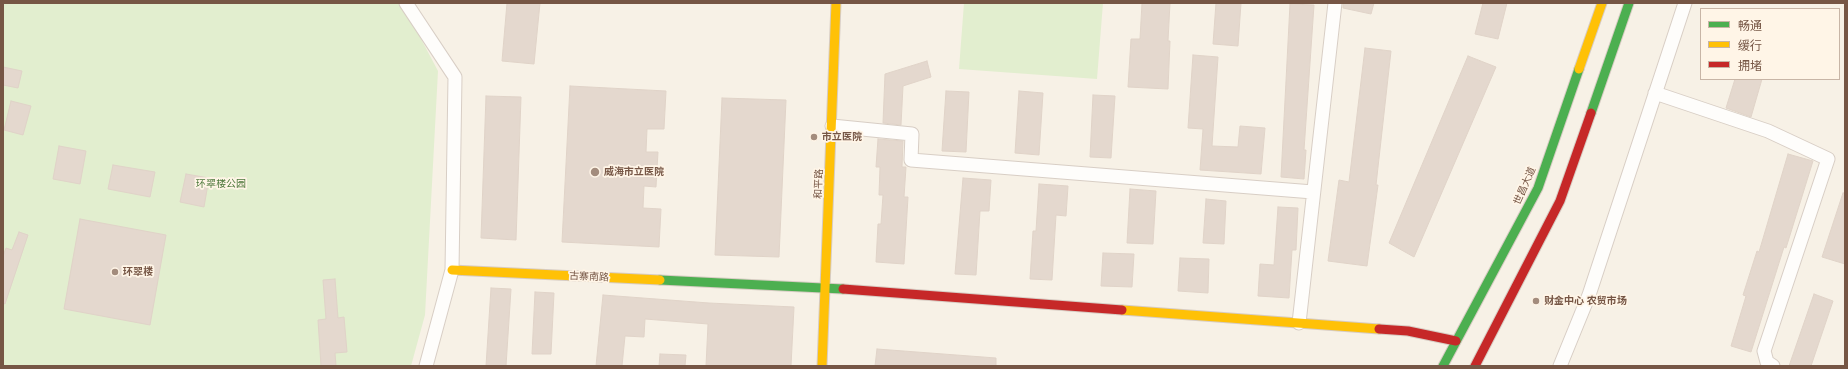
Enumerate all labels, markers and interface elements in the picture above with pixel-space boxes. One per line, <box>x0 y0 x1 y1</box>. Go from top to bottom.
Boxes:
legend <box>1700 8 1840 80</box>
text: 畅通 <box>1738 19 1762 33</box>
text: 缓行 <box>1738 39 1762 53</box>
text: 拥堵 <box>1738 59 1762 73</box>
place label: 市立医院 <box>822 131 862 143</box>
marker: 市立医院 <box>809 132 819 142</box>
street label: 世昌大道 <box>1511 165 1539 207</box>
marker: 威海市立医院 <box>589 166 601 178</box>
place label: 威海市立医院 <box>604 166 664 178</box>
street label: 和平路 <box>812 169 826 199</box>
park label: 环翠楼公园 <box>196 178 246 190</box>
place label: 环翠楼 <box>123 266 153 278</box>
marker: 环翠楼 <box>110 267 120 277</box>
street label: 古寨南路 <box>569 270 609 284</box>
place label: 财金中心 农贸市场 <box>1544 295 1627 307</box>
marker: 财金中心 农贸市场 <box>1531 296 1541 306</box>

